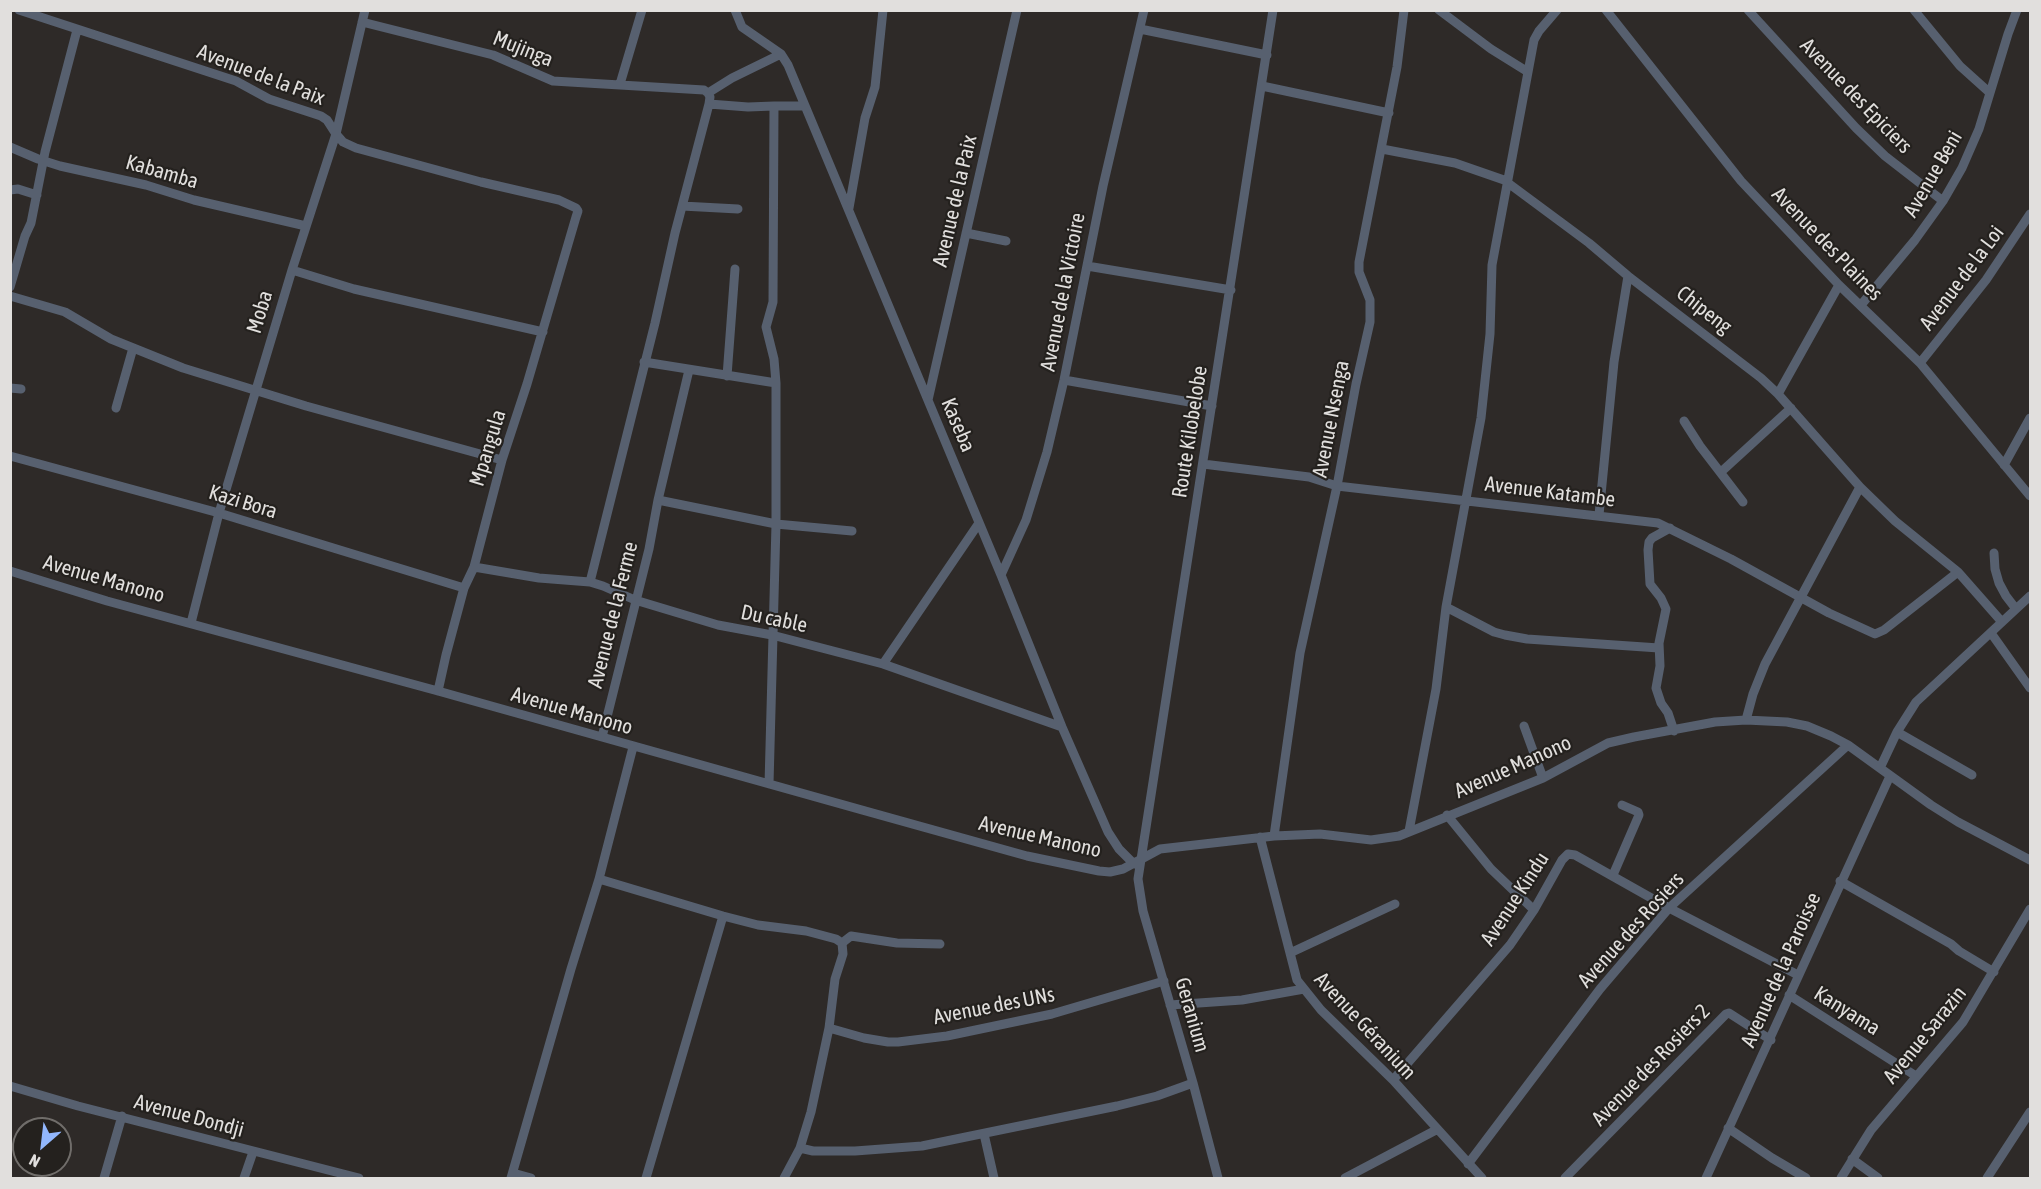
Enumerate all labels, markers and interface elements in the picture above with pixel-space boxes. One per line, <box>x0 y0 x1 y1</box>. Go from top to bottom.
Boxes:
street label: Mujinga <box>489 26 557 72</box>
street label: Avenue des Epiciers <box>1795 33 1917 159</box>
street label: Avenue de la Paix <box>194 39 328 111</box>
street label: Avenue Beni <box>1898 126 1968 222</box>
street label: Avenue de la Paix <box>928 133 982 269</box>
street label: Kabamba <box>123 150 201 194</box>
street label: Avenue des Plaines <box>1766 182 1888 306</box>
street label: Avenue de la Victoire <box>1035 211 1091 373</box>
street label: Avenue de la Loi <box>1915 221 2009 335</box>
street label: Chipeng <box>1671 281 1737 339</box>
street label: Moba <box>242 287 278 337</box>
street label: Avenue Nsenga <box>1307 358 1355 480</box>
street label: Route Kilobelobe <box>1167 364 1213 500</box>
street label: Kaseba <box>935 394 981 456</box>
street label: Mpangula <box>464 407 512 489</box>
street label: Avenue Katambe <box>1483 472 1617 512</box>
street label: Kazi Bora <box>206 480 280 524</box>
street label: Avenue de la Ferme <box>583 539 643 691</box>
street label: Avenue Manono <box>40 550 168 608</box>
street label: Du cable <box>739 600 809 638</box>
street label: Avenue Manono <box>508 682 636 740</box>
street label: Avenue Manono <box>1451 730 1575 804</box>
street label: Avenue Manono <box>976 811 1104 863</box>
street label: Avenue Kindu <box>1475 848 1555 950</box>
street label: Avenue des Rosiers <box>1573 867 1689 993</box>
street label: Avenue de la Paroisse <box>1736 889 1826 1051</box>
street label: Avenue Géranium <box>1309 967 1421 1085</box>
street label: Geranium <box>1169 975 1215 1055</box>
street label: Kanyama <box>1809 981 1885 1041</box>
street label: Avenue Sarazin <box>1878 981 1972 1089</box>
street label: Avenue des UNs <box>931 982 1057 1030</box>
street label: Avenue des Rosiers 2 <box>1587 999 1715 1131</box>
street label: Avenue Dondji <box>131 1089 247 1143</box>
north arrow <box>12 1117 72 1177</box>
text: N <box>26 1151 43 1171</box>

